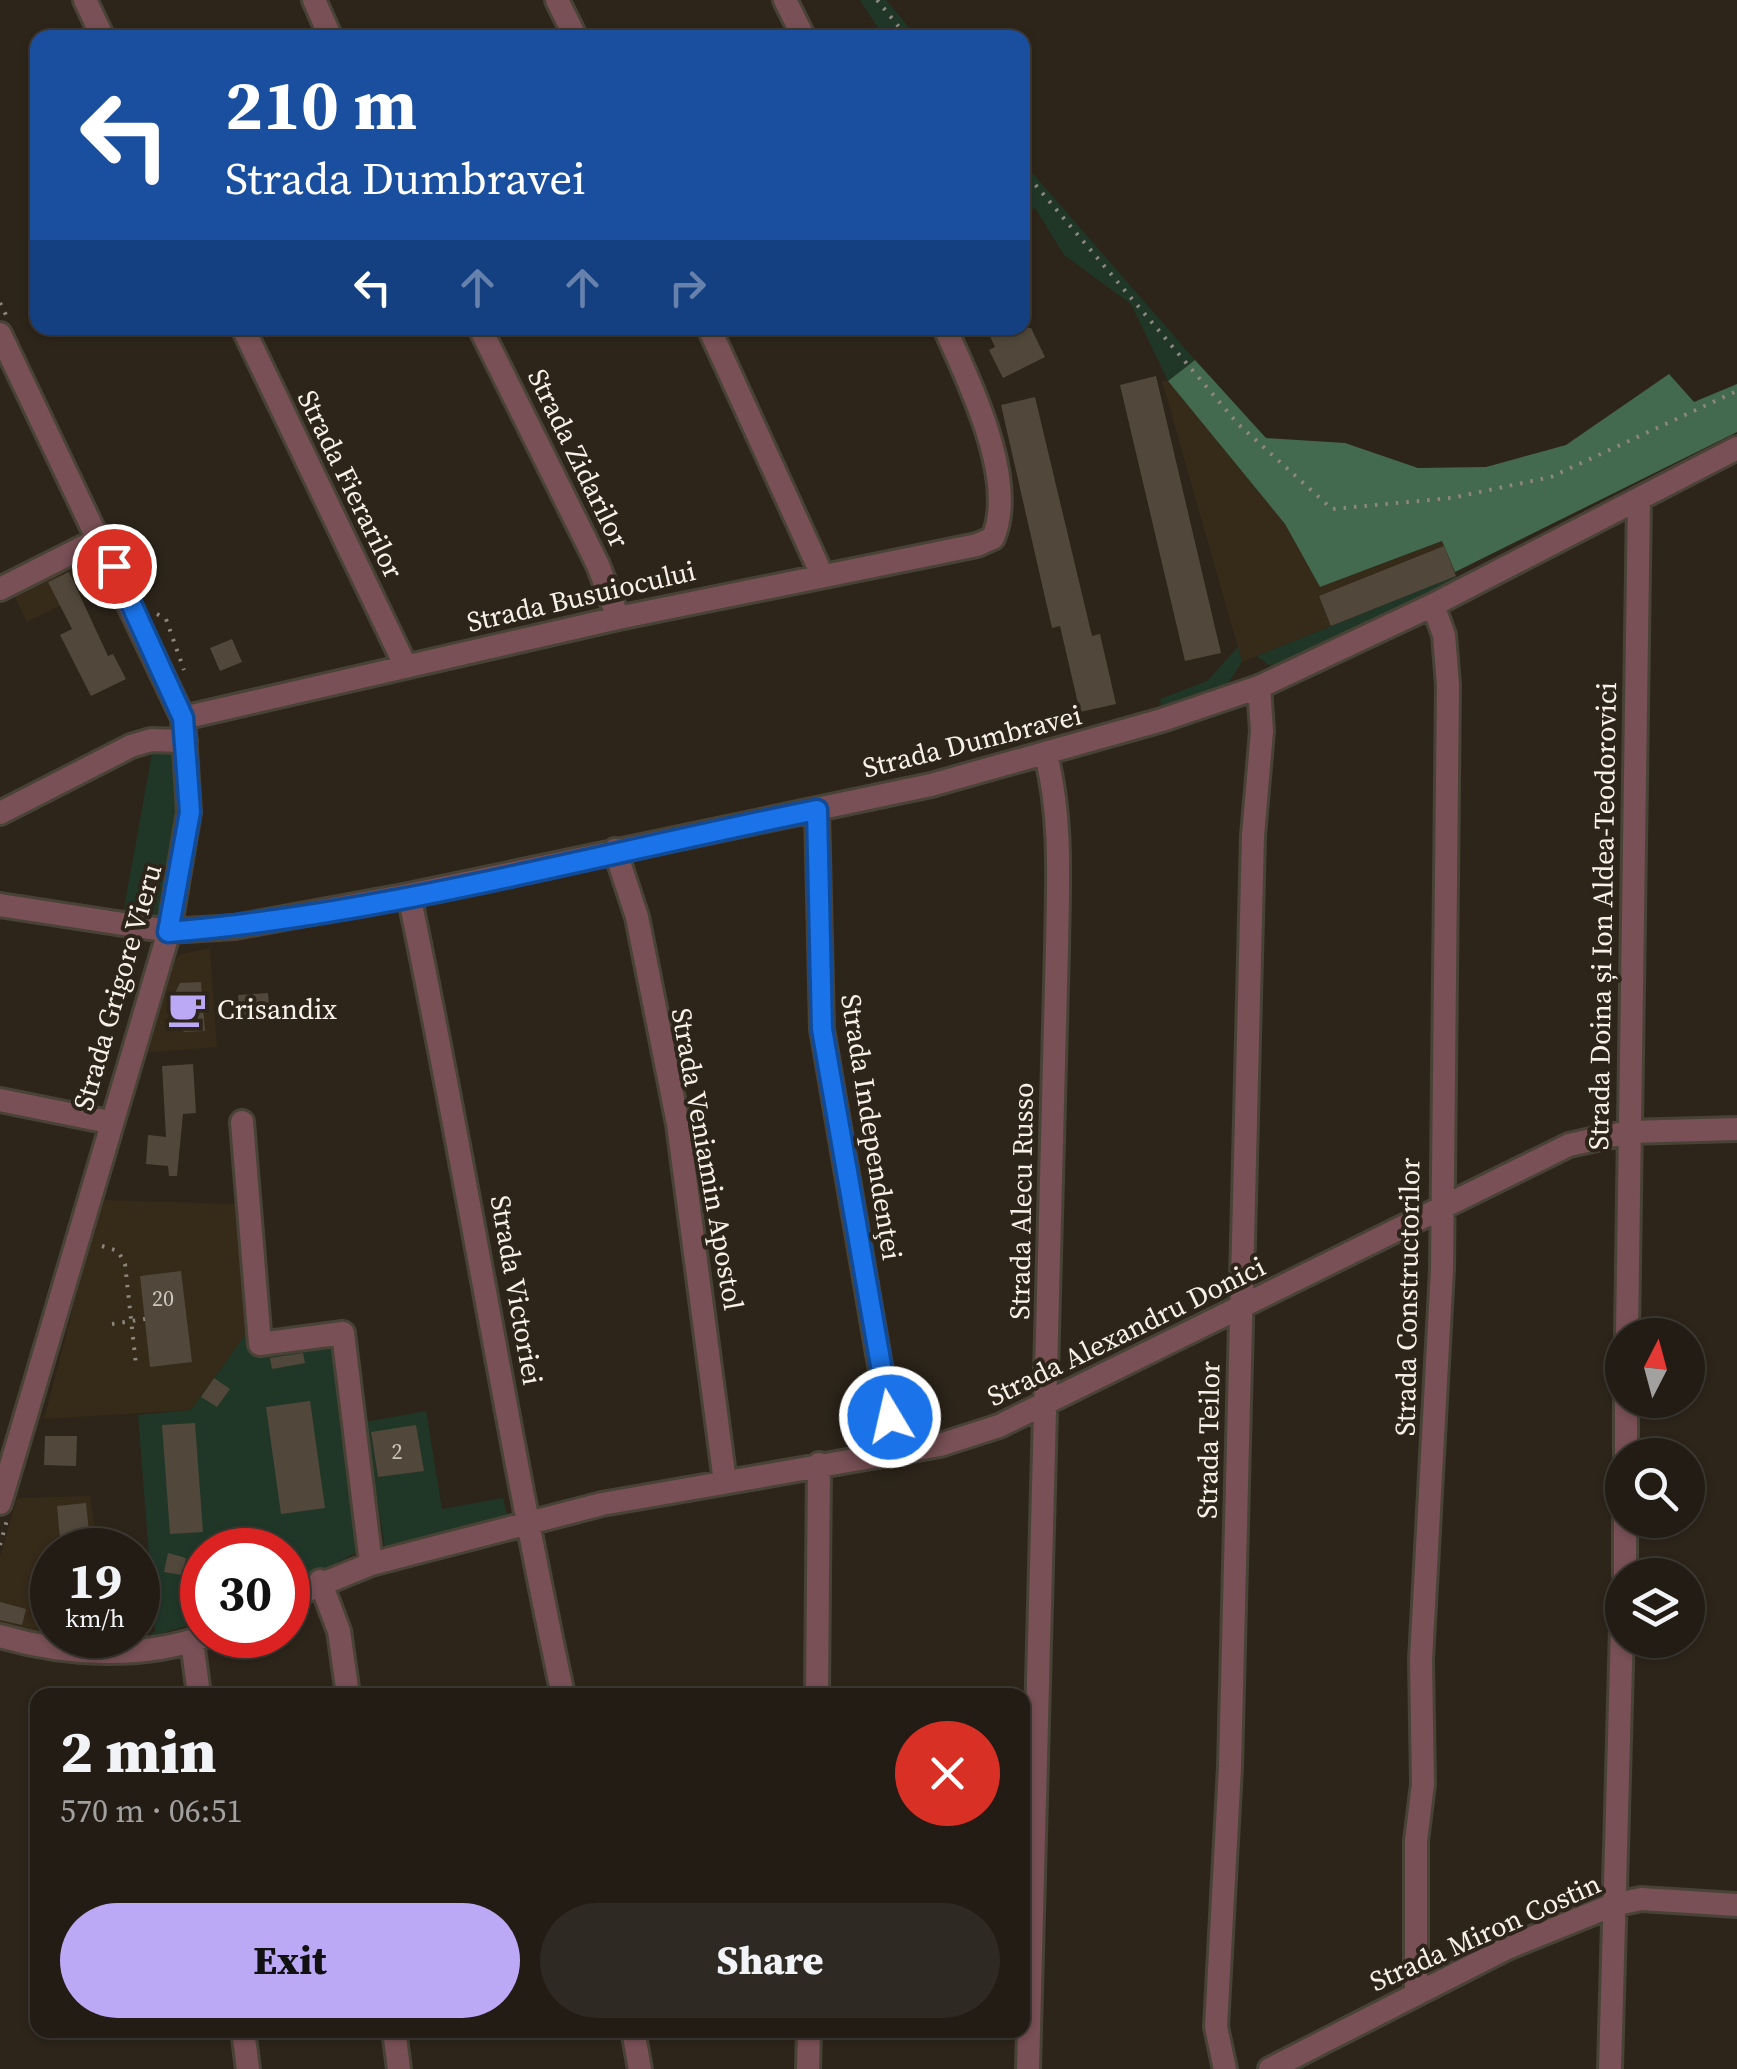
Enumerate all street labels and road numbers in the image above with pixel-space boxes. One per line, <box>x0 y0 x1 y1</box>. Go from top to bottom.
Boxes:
street label: Strada Zidarilor <box>519 362 639 554</box>
street label: Strada Fierarilor <box>289 383 413 585</box>
street label: Strada Busuiocului <box>463 551 699 641</box>
street label: Strada Doina și Ion Aldea-Teodorovici <box>1579 682 1625 1150</box>
street label: Strada Dumbravei <box>859 695 1085 787</box>
street label: Strada Grigore Vieru <box>64 859 170 1115</box>
street label: Strada Independenţei <box>832 991 912 1263</box>
street label: Strada Veniamin Apostol <box>663 1005 753 1313</box>
street label: Strada Alecu Russo <box>1000 1082 1042 1320</box>
street label: Strada Constructorilor <box>1386 1157 1428 1436</box>
street label: Strada Victoriei <box>482 1192 552 1388</box>
street label: Strada Alexandru Donici <box>981 1247 1271 1415</box>
street label: Strada Teilor <box>1188 1361 1228 1519</box>
street label: Strada Miron Costin <box>1364 1864 1606 2000</box>

